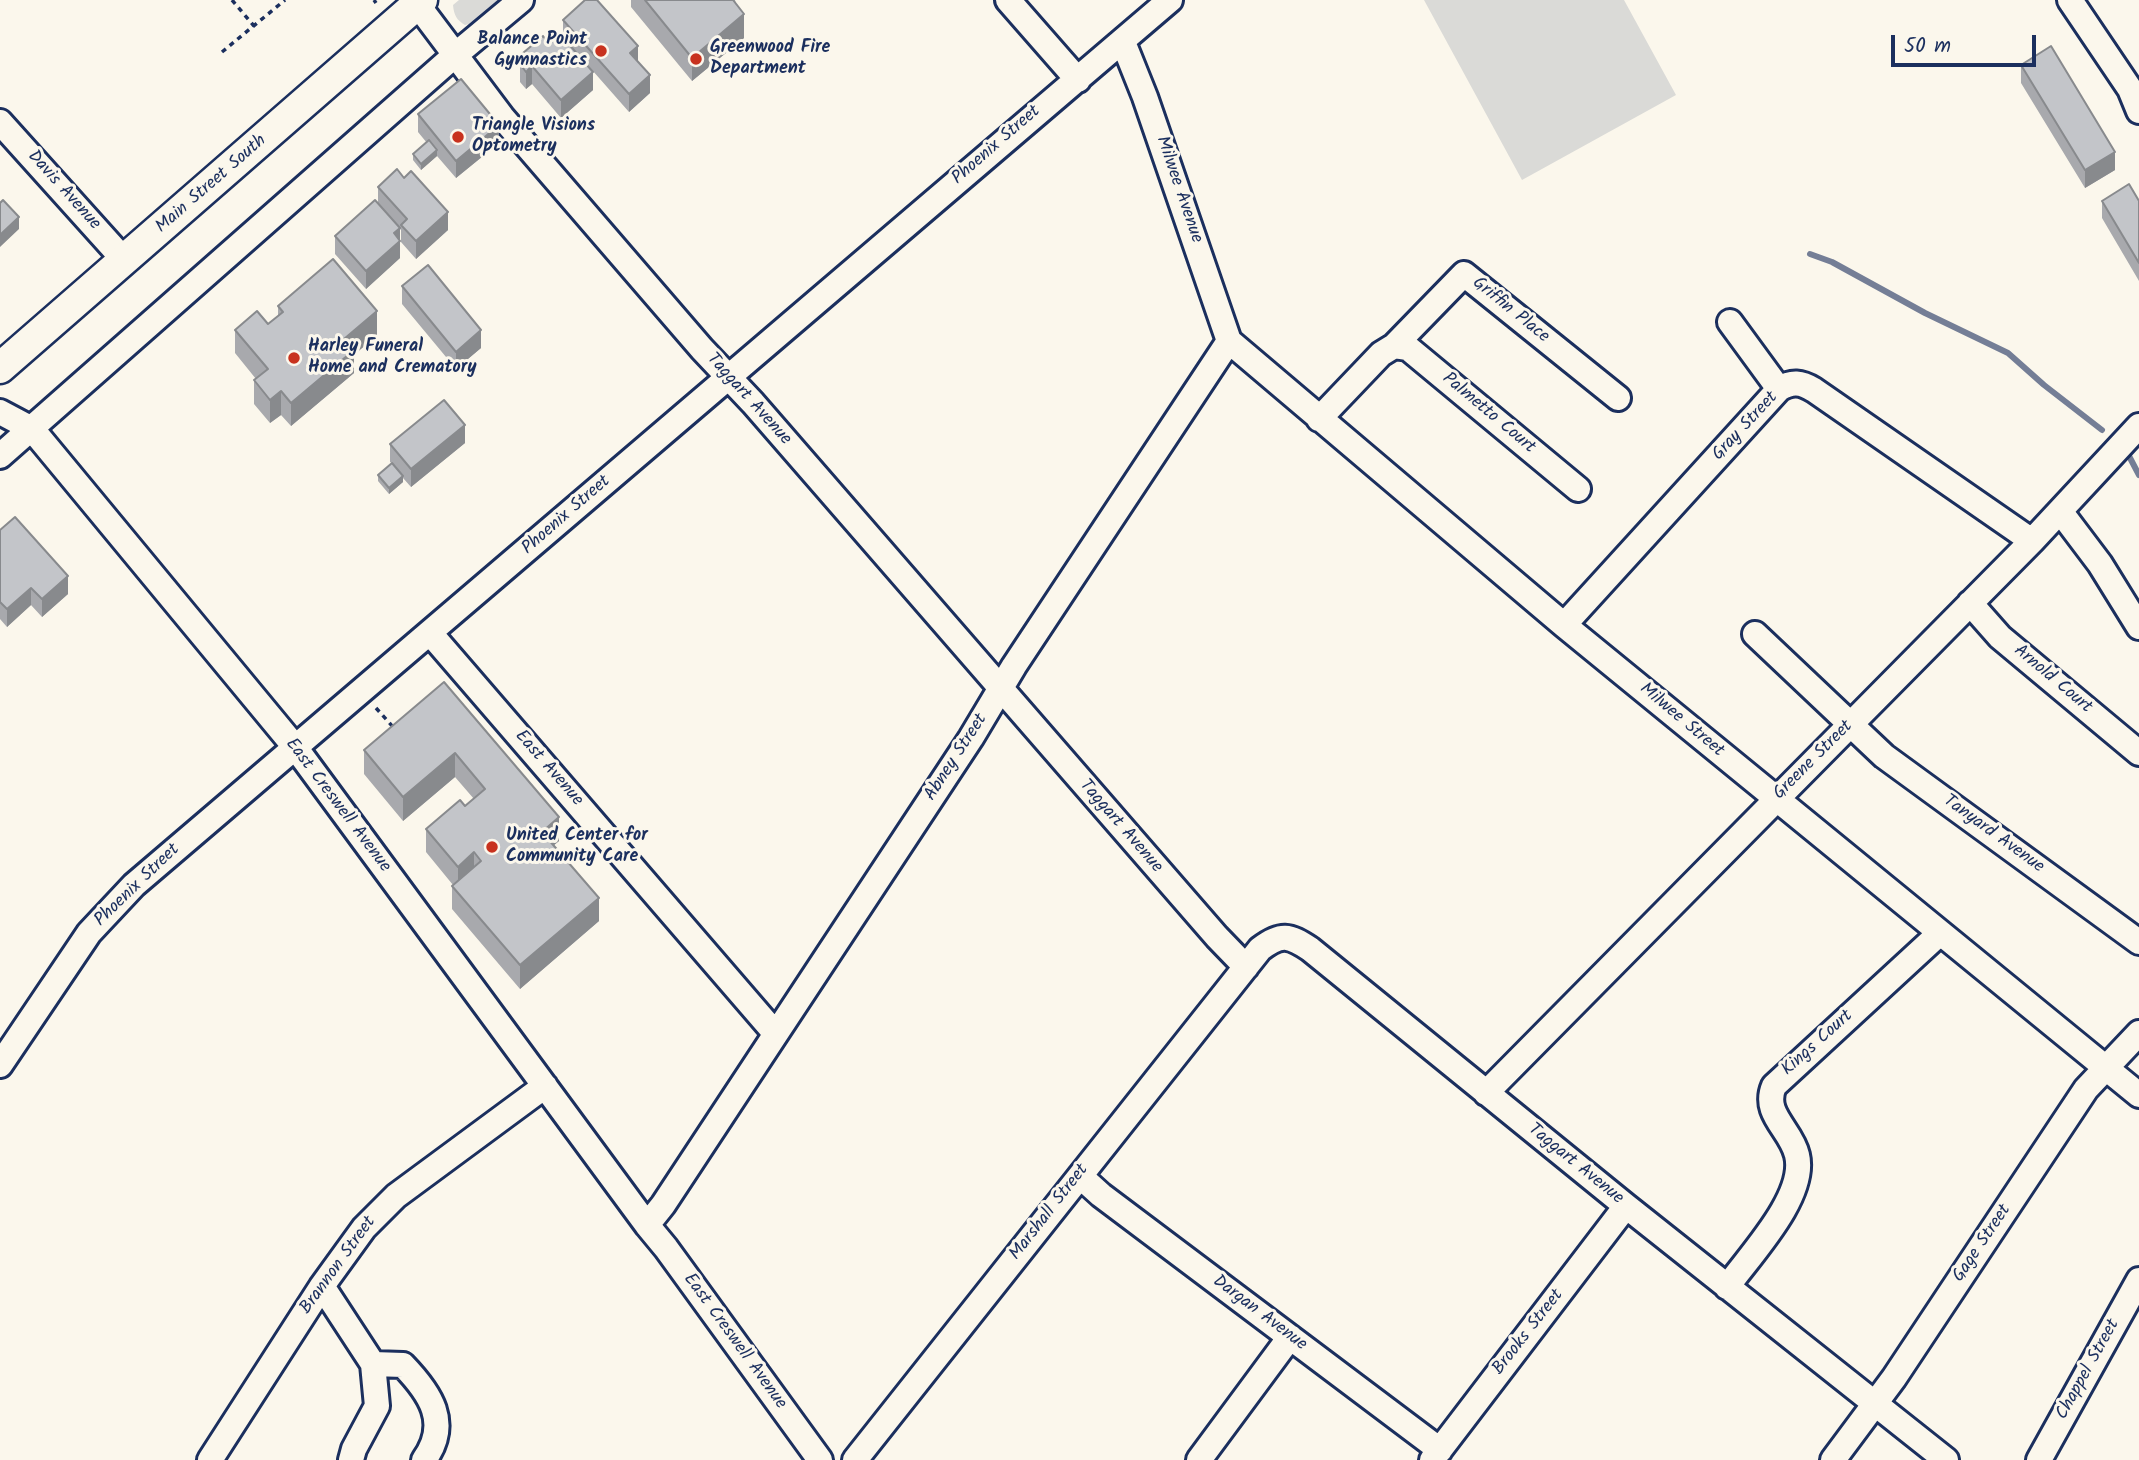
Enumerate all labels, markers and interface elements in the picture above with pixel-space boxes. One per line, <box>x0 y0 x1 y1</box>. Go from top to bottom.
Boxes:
scale bar <box>1894 21 2039 65</box>
place label: Balance Point Gymnastics <box>477 30 587 72</box>
text: 50 m <box>1904 30 1951 63</box>
place label: Greenwood Fire Department <box>710 38 830 80</box>
marker: Balance Point Gymnastics <box>593 43 609 59</box>
marker: Greenwood Fire Department <box>688 51 704 67</box>
street label: Phoenix Street <box>948 102 1046 190</box>
place label: Triangle Visions Optometry <box>472 116 595 158</box>
marker: Triangle Visions Optometry <box>450 129 466 145</box>
street label: Main Street South <box>152 131 272 239</box>
street label: Milwee Avenue <box>1150 134 1206 246</box>
street label: Davis Avenue <box>22 147 104 235</box>
street label: Griffin Place <box>1467 273 1553 349</box>
place label: Harley Funeral Home and Crematory <box>308 337 477 380</box>
street label: Taggart Avenue <box>701 349 795 451</box>
marker: Harley Funeral Home and Crematory <box>286 350 302 366</box>
street label: Palmetto Court <box>1437 369 1539 459</box>
street label: Gray Street <box>1709 388 1783 466</box>
street label: Phoenix Street <box>518 472 616 560</box>
street label: Arnold Court <box>2008 641 2096 719</box>
street label: Milwee Street <box>1634 679 1728 763</box>
street label: Abney Street <box>921 710 993 806</box>
street label: Greene Street <box>1770 717 1858 805</box>
street label: East Avenue <box>509 727 587 811</box>
street label: East Creswell Avenue <box>279 735 395 877</box>
street label: Taggart Avenue <box>1074 776 1166 878</box>
street label: Tanyard Avenue <box>1938 791 2048 879</box>
place label: United Center for Community Care <box>506 826 648 868</box>
marker: United Center for Community Care <box>484 839 500 855</box>
street label: Phoenix Street <box>91 840 185 932</box>
street label: Kings Court <box>1778 1006 1858 1082</box>
street label: Taggart Avenue <box>1523 1120 1627 1210</box>
street label: Marshall Street <box>1006 1161 1094 1265</box>
street label: Gage Street <box>1949 1201 2017 1287</box>
street label: Brannon Street <box>296 1213 382 1319</box>
street label: East Creswell Avenue <box>677 1270 791 1414</box>
street label: Dargan Avenue <box>1207 1271 1311 1357</box>
street label: Brooks Street <box>1489 1286 1569 1380</box>
street label: Chappel Street <box>2053 1316 2125 1424</box>

